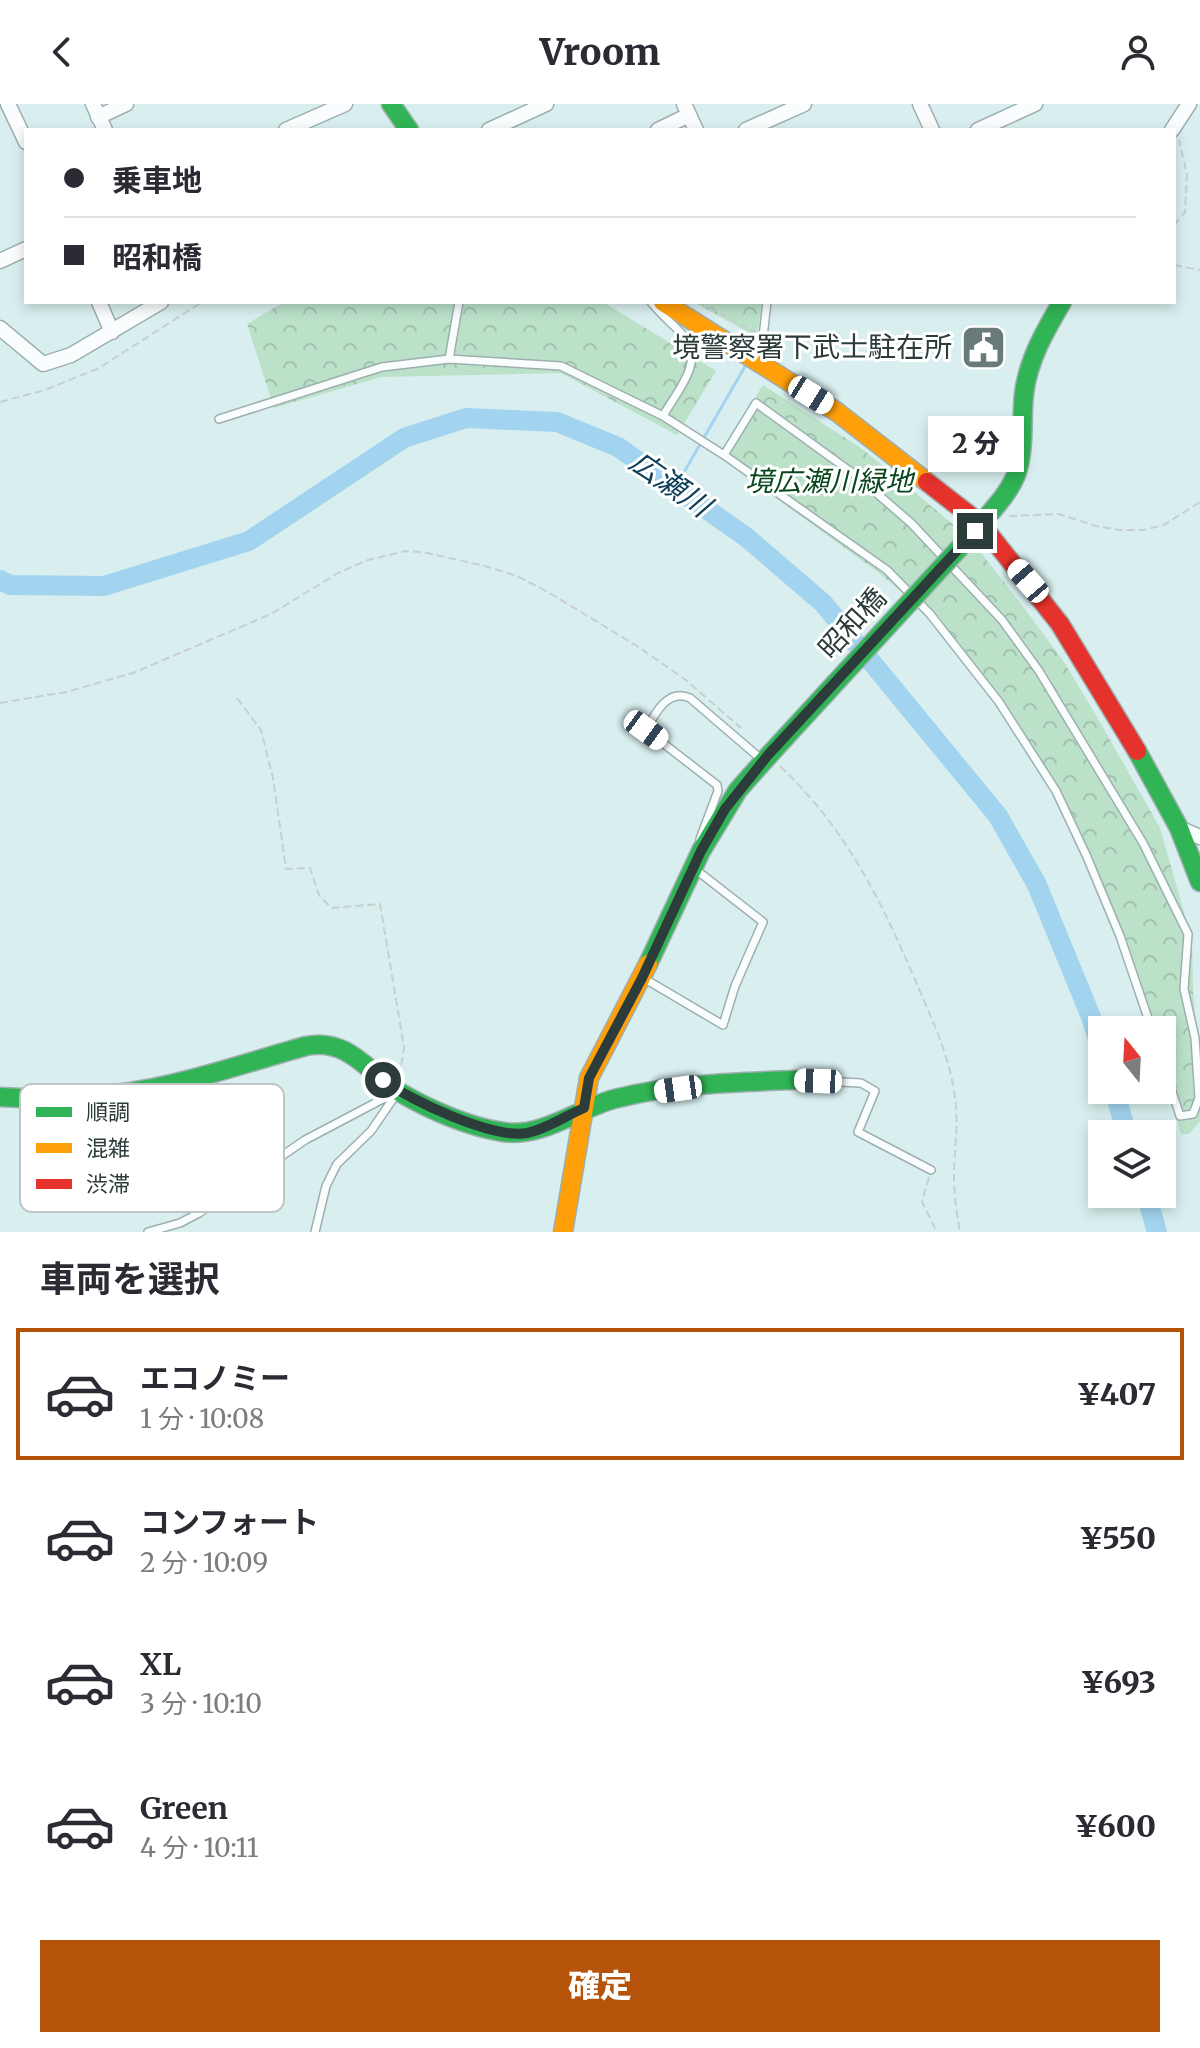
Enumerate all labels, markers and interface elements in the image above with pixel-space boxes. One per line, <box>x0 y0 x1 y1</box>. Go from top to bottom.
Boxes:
icon: back <box>40 30 84 74</box>
text: Vroom <box>540 30 660 75</box>
icon: person <box>1116 30 1160 74</box>
text: 乗車地 <box>112 161 202 199</box>
text: 昭和橋 <box>112 238 202 276</box>
public building icon: 境警察署下武士駐在所 <box>959 323 1007 371</box>
place label: 境警察署下武士駐在所 <box>672 329 952 365</box>
car <box>784 372 838 418</box>
callout: 2 分 <box>927 415 1023 471</box>
text: 2 分 <box>952 427 1000 460</box>
water label: 広瀬川 <box>623 442 721 526</box>
park label: 境広瀬川緑地 <box>745 463 916 499</box>
route end <box>957 513 993 549</box>
car <box>1003 555 1053 607</box>
street label: 昭和橋 <box>810 580 894 666</box>
car <box>620 706 672 754</box>
north arrow <box>1088 1016 1176 1104</box>
map controls <box>1088 1016 1176 1208</box>
route start <box>365 1062 401 1098</box>
car <box>794 1068 842 1094</box>
car <box>653 1074 703 1104</box>
legend <box>20 1084 284 1212</box>
text: 順調 <box>86 1098 130 1126</box>
button: layers <box>1088 1120 1176 1208</box>
text: 混雑 <box>86 1134 130 1162</box>
text: 渋滞 <box>86 1170 130 1198</box>
text: 車両を選択 <box>40 1257 220 1302</box>
icon: car <box>44 1358 116 1430</box>
text: エコノミー <box>140 1359 290 1397</box>
text: ¥407 <box>1077 1375 1156 1413</box>
text: 1 分 · 10:08 <box>140 1402 264 1435</box>
icon: car <box>44 1502 116 1574</box>
text: コンフォート <box>140 1503 319 1541</box>
text: ¥550 <box>1079 1519 1156 1557</box>
text: 2 分 · 10:09 <box>140 1546 268 1579</box>
text: XL <box>140 1645 181 1683</box>
icon: car <box>44 1646 116 1718</box>
text: ¥693 <box>1081 1663 1156 1701</box>
text: 3 分 · 10:10 <box>140 1687 262 1720</box>
text: Green <box>140 1789 228 1827</box>
icon: car <box>44 1790 116 1862</box>
text: ¥600 <box>1074 1807 1156 1845</box>
text: 4 分 · 10:11 <box>140 1831 258 1864</box>
button: 確定 <box>40 1940 1160 2032</box>

